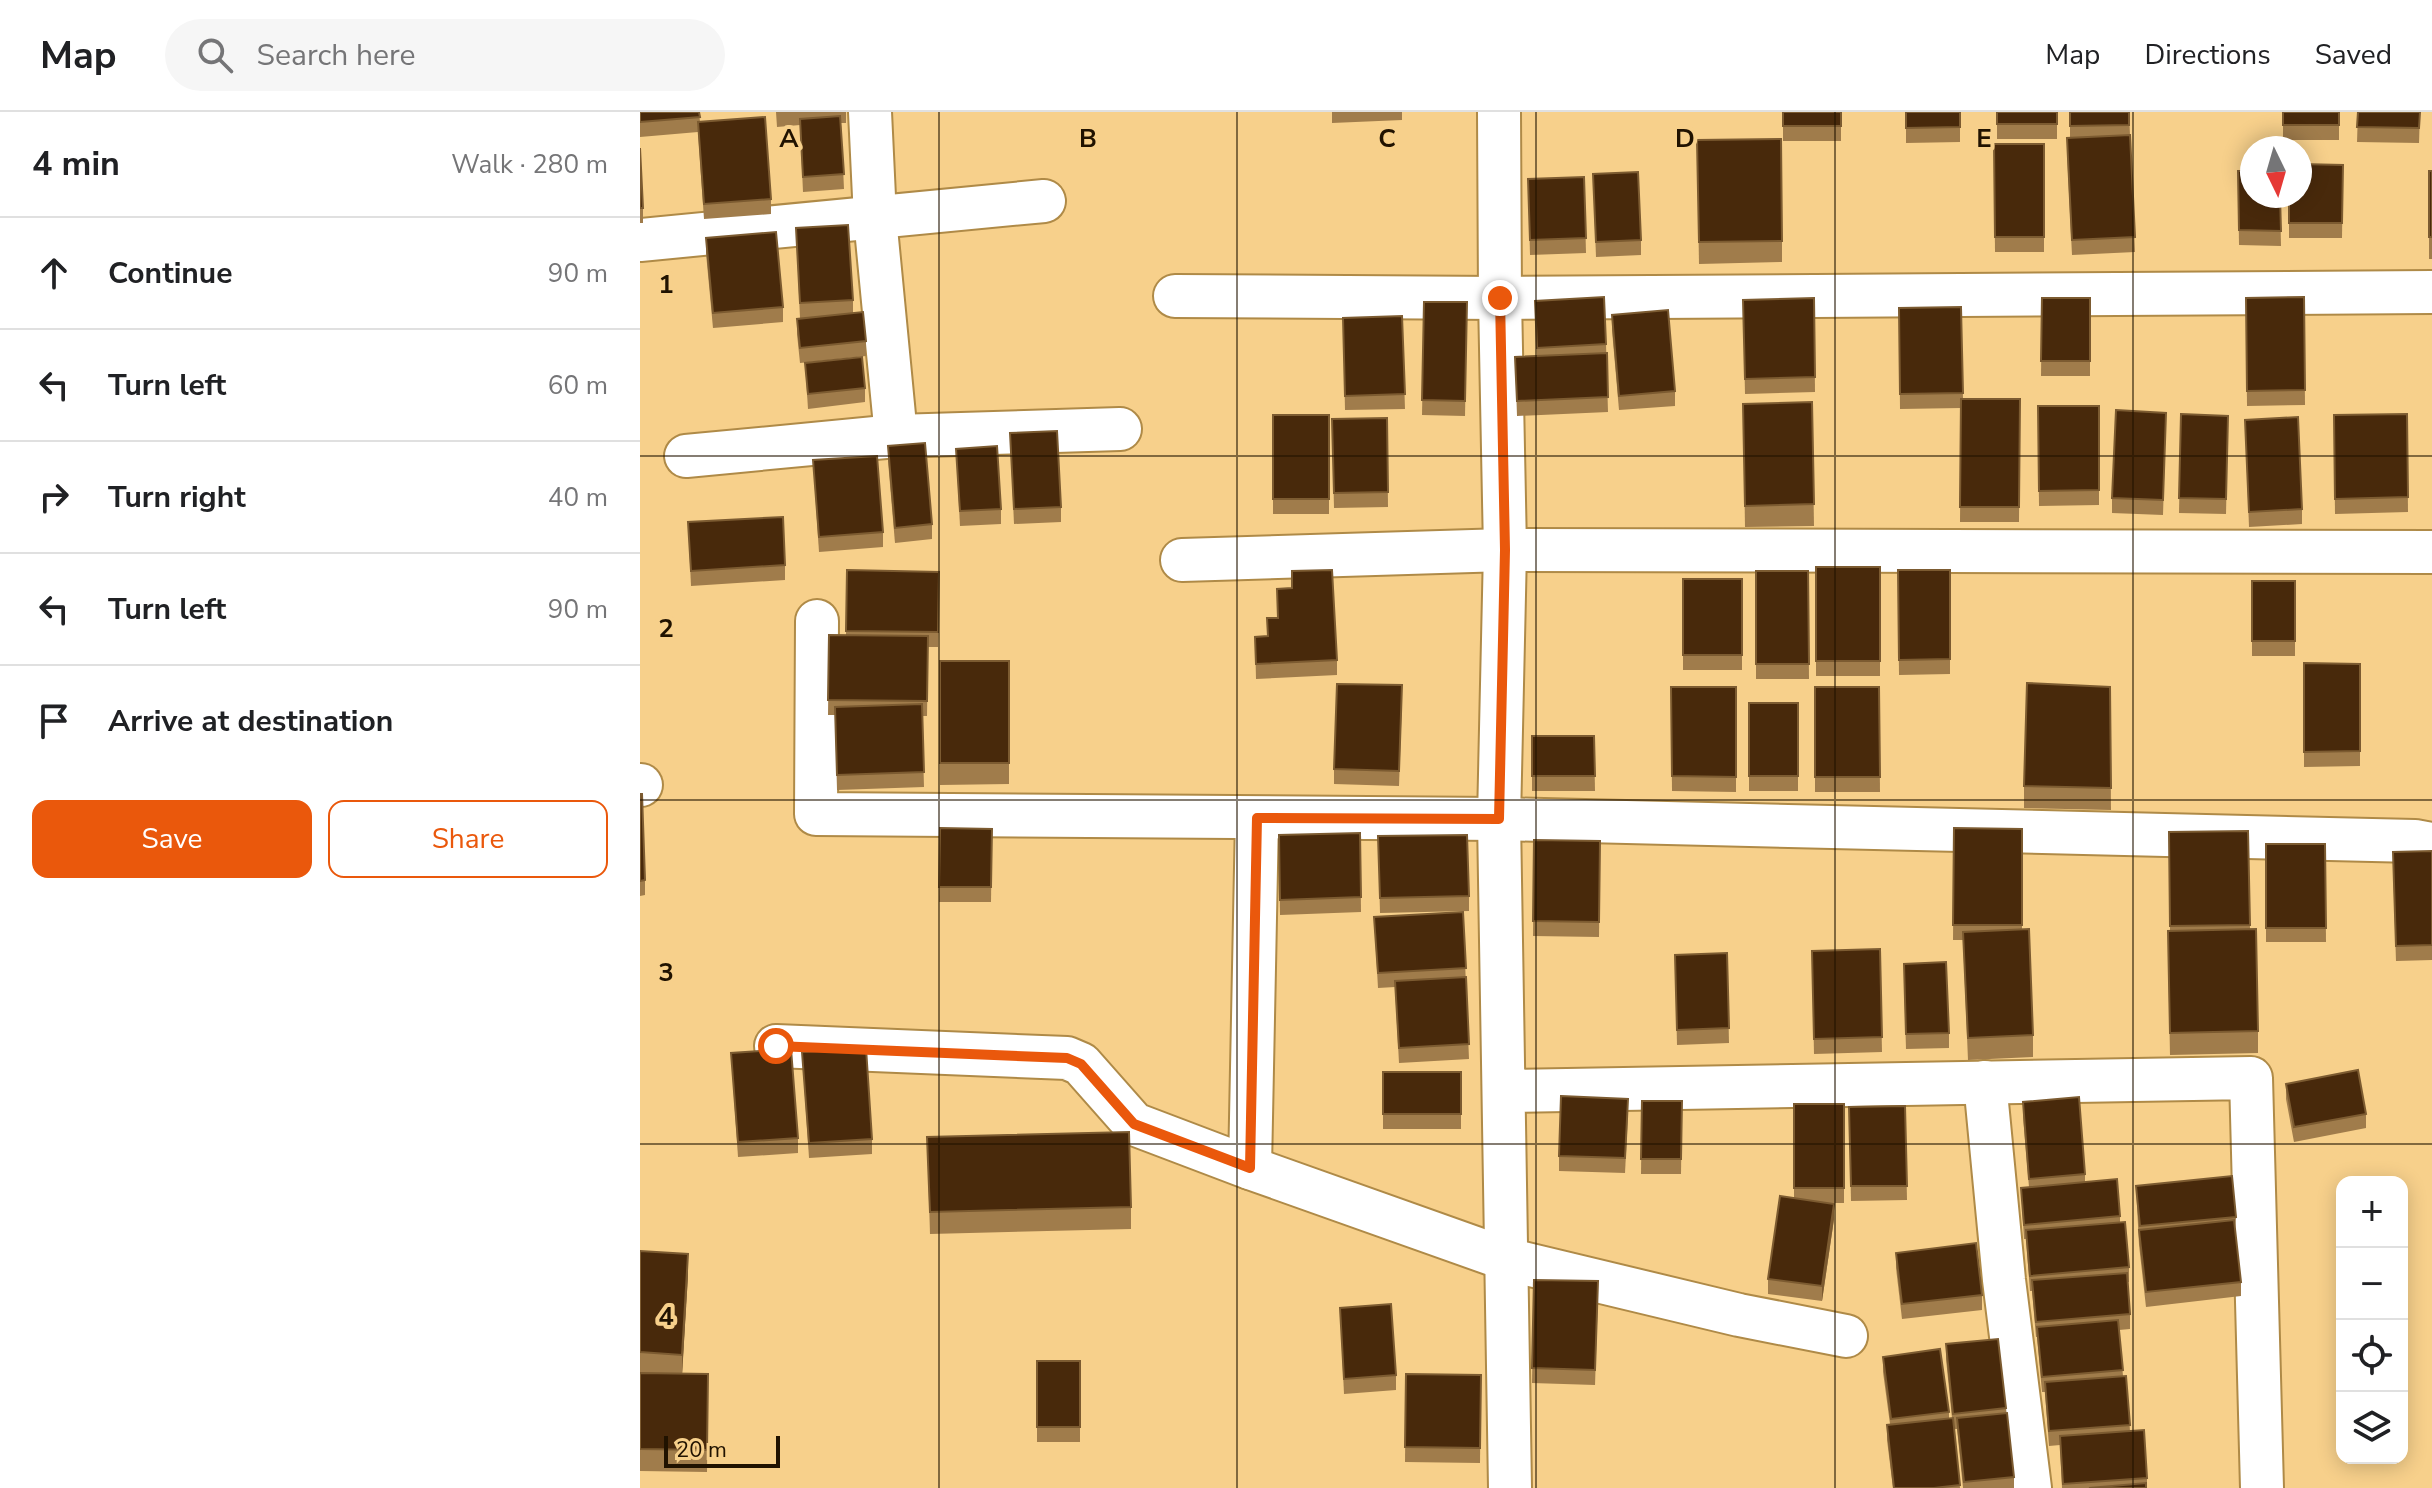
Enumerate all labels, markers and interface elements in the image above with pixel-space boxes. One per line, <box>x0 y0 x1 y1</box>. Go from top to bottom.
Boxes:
search box <box>165 19 725 91</box>
text: Map <box>40 30 117 81</box>
icon: search <box>193 33 237 77</box>
text: Search here <box>257 35 416 76</box>
text: Map <box>2045 36 2100 74</box>
text: Directions <box>2144 36 2271 74</box>
text: Saved <box>2315 36 2392 74</box>
text: A <box>779 121 799 156</box>
text: B <box>1079 121 1097 156</box>
text: C <box>1378 121 1396 156</box>
text: D <box>1675 121 1695 156</box>
text: E <box>1976 121 1992 156</box>
north arrow <box>2240 136 2312 208</box>
text: 4 min <box>32 141 120 187</box>
text: Walk · 280 m <box>451 147 608 182</box>
icon: ahead <box>32 251 76 295</box>
text: Continue <box>108 253 233 294</box>
text: 90 m <box>548 256 608 291</box>
text: 1 <box>658 267 674 302</box>
route end <box>1482 280 1518 316</box>
icon: left <box>32 363 76 407</box>
text: Turn left <box>108 365 226 406</box>
text: 60 m <box>548 368 608 403</box>
icon: right <box>32 475 76 519</box>
text: Turn right <box>108 477 246 518</box>
text: 40 m <box>548 480 608 515</box>
icon: left <box>32 587 76 631</box>
text: Turn left <box>108 589 226 630</box>
text: 90 m <box>548 592 608 627</box>
text: 2 <box>658 611 674 646</box>
icon: arrive <box>32 699 76 743</box>
text: Arrive at destination <box>108 701 393 742</box>
button: Save <box>32 800 312 878</box>
button: Share <box>328 800 608 878</box>
text: 3 <box>658 955 674 990</box>
route start <box>758 1028 794 1064</box>
map controls <box>2336 1176 2408 1464</box>
button: + <box>2336 1176 2408 1248</box>
button: − <box>2336 1248 2408 1320</box>
text: 4 <box>658 1299 674 1334</box>
button: locate <box>2336 1320 2408 1392</box>
button: layers <box>2336 1392 2408 1464</box>
scale bar <box>664 1432 780 1468</box>
text: 20 m <box>676 1435 727 1465</box>

